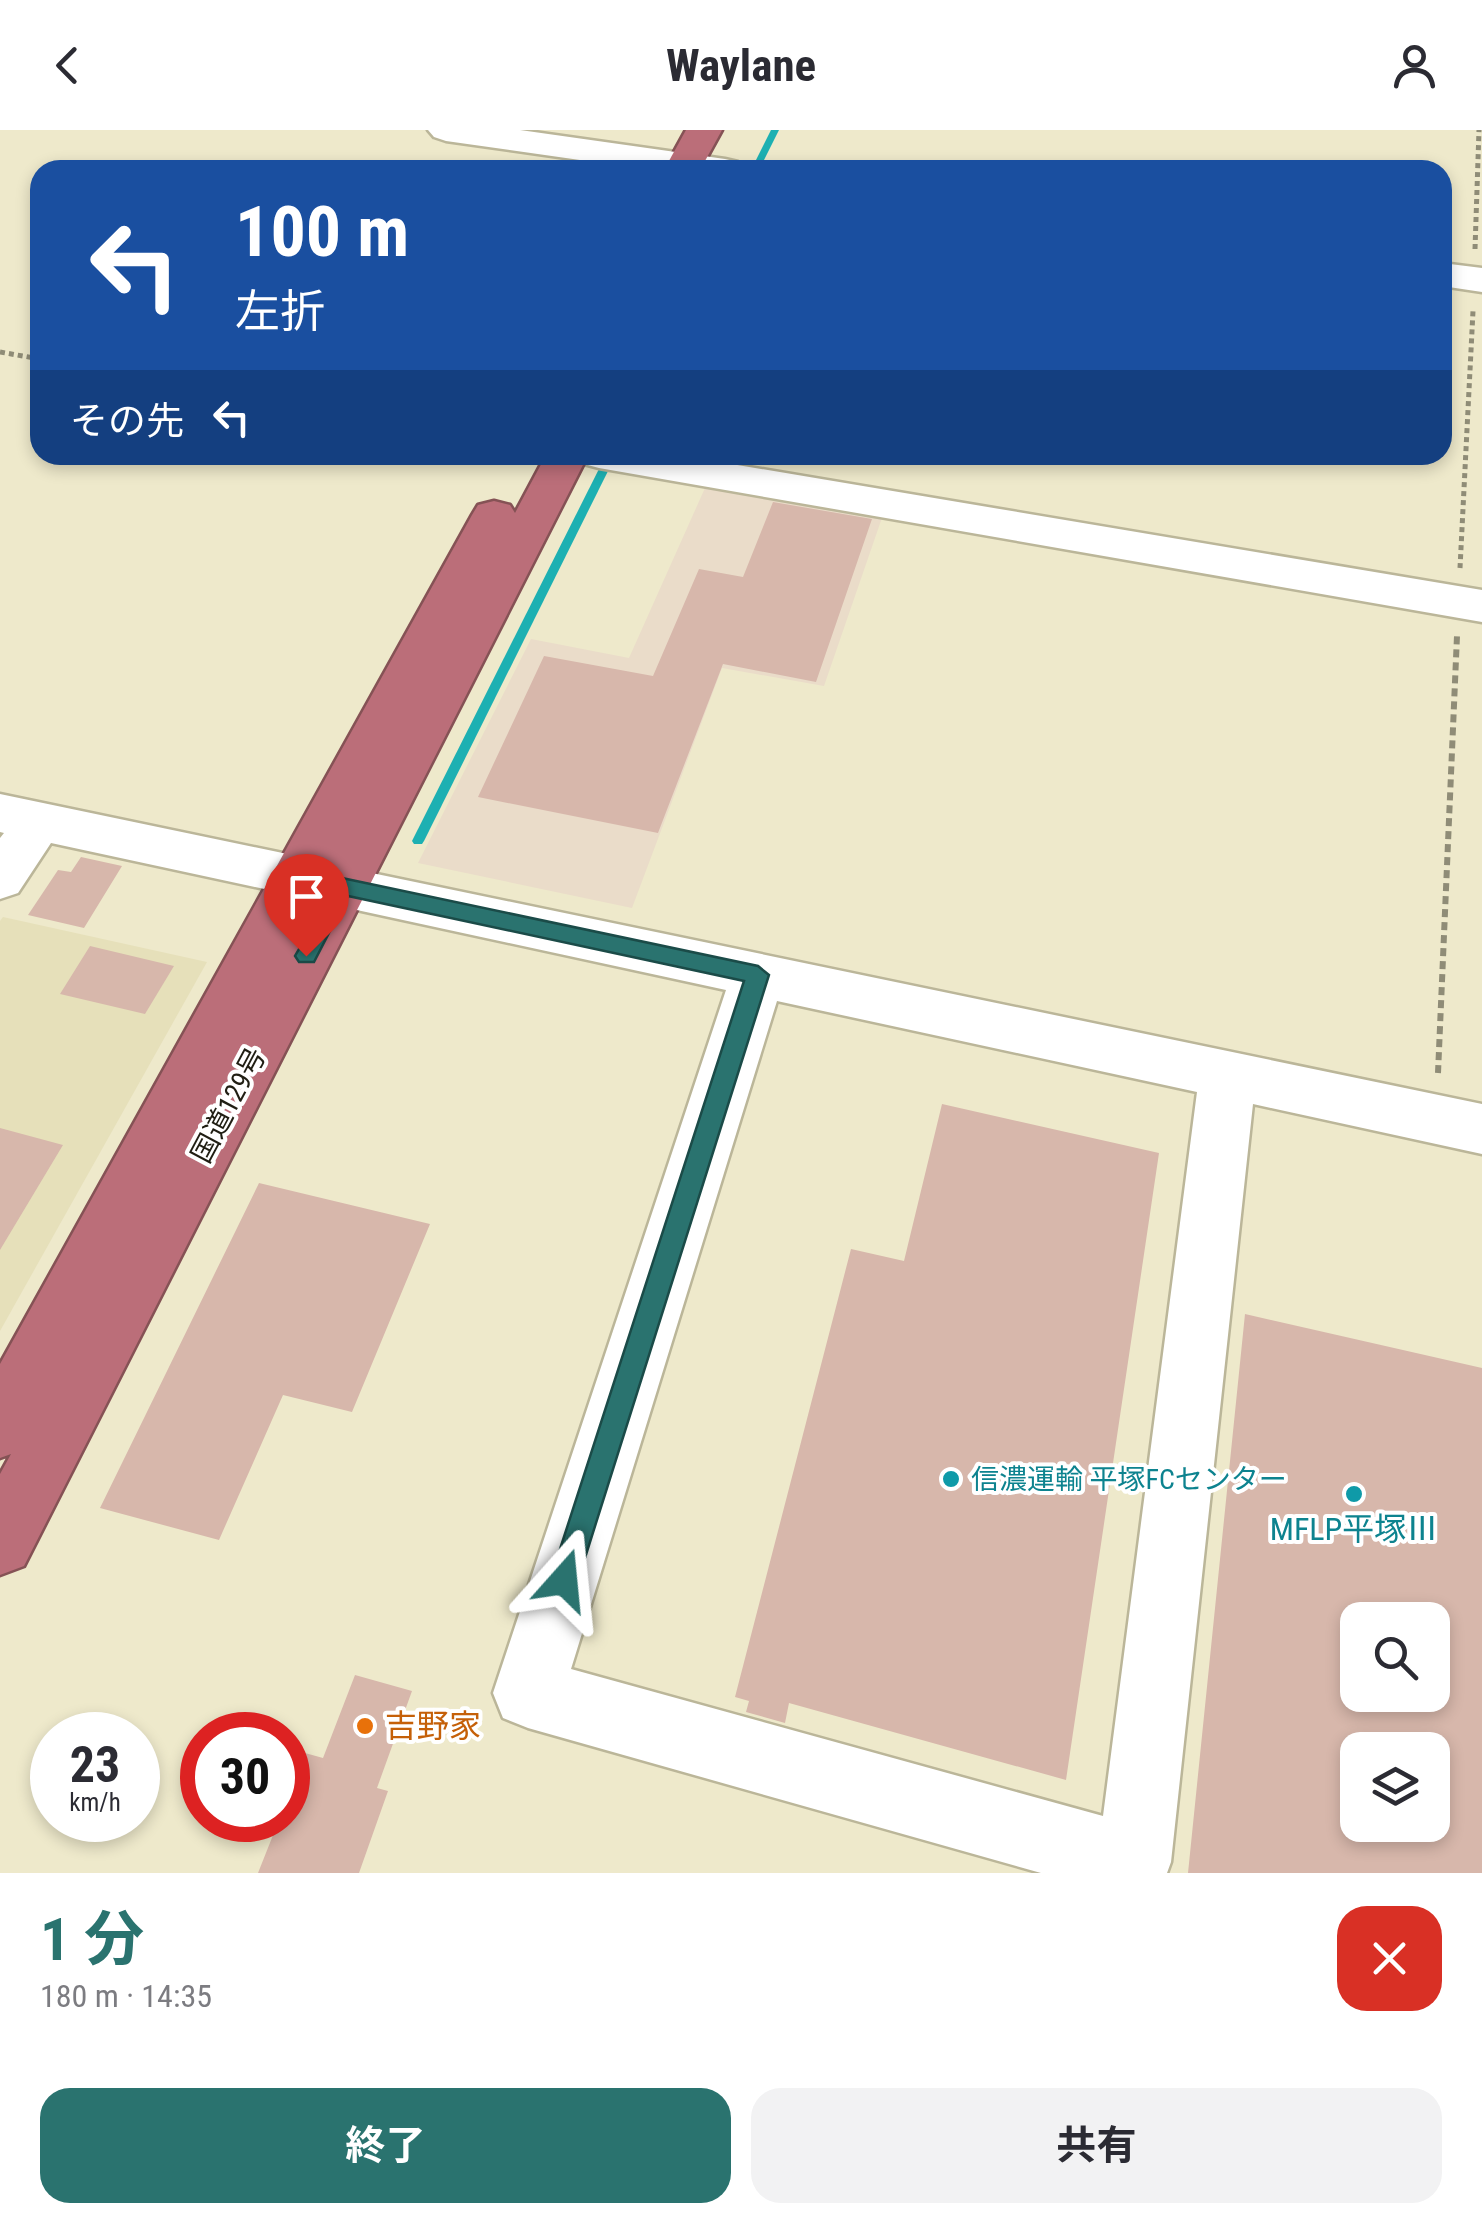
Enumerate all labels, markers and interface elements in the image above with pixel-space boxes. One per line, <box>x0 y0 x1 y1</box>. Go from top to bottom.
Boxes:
icon: back <box>40 38 95 93</box>
icon: person <box>1387 38 1442 93</box>
text: Waylane <box>666 39 816 92</box>
text: 100 m <box>235 191 409 273</box>
icon: left <box>70 200 200 330</box>
text: 左折 <box>235 285 325 338</box>
icon: left <box>204 390 259 445</box>
text: その先 <box>70 399 184 443</box>
pin <box>264 854 349 957</box>
icon: arrive <box>279 869 334 924</box>
street label: 国道129号 <box>184 1042 272 1168</box>
place label: 信濃運輸 平塚FCセンター <box>971 1463 1287 1496</box>
marker: 信濃運輸 平塚FCセンター <box>940 1468 962 1490</box>
marker: MFLP平塚Ⅲ <box>1343 1483 1365 1505</box>
place label: MFLP平塚Ⅲ <box>1270 1510 1438 1548</box>
position arrow <box>512 1528 616 1632</box>
map controls <box>1340 1602 1450 1842</box>
button: search <box>1340 1602 1450 1712</box>
place label: 吉野家 <box>385 1707 481 1745</box>
speed limit sign: 30 <box>180 1712 310 1842</box>
marker: 吉野家 <box>354 1715 376 1737</box>
button: layers <box>1340 1732 1450 1842</box>
text: 23 <box>70 1736 120 1794</box>
text: km/h <box>69 1788 121 1817</box>
text: 1 分 <box>40 1904 144 1975</box>
button: close <box>1337 1906 1442 2011</box>
text: 180 m · 14:35 <box>40 1977 212 2015</box>
button: 終了 <box>40 2088 731 2203</box>
button: 共有 <box>751 2088 1442 2203</box>

